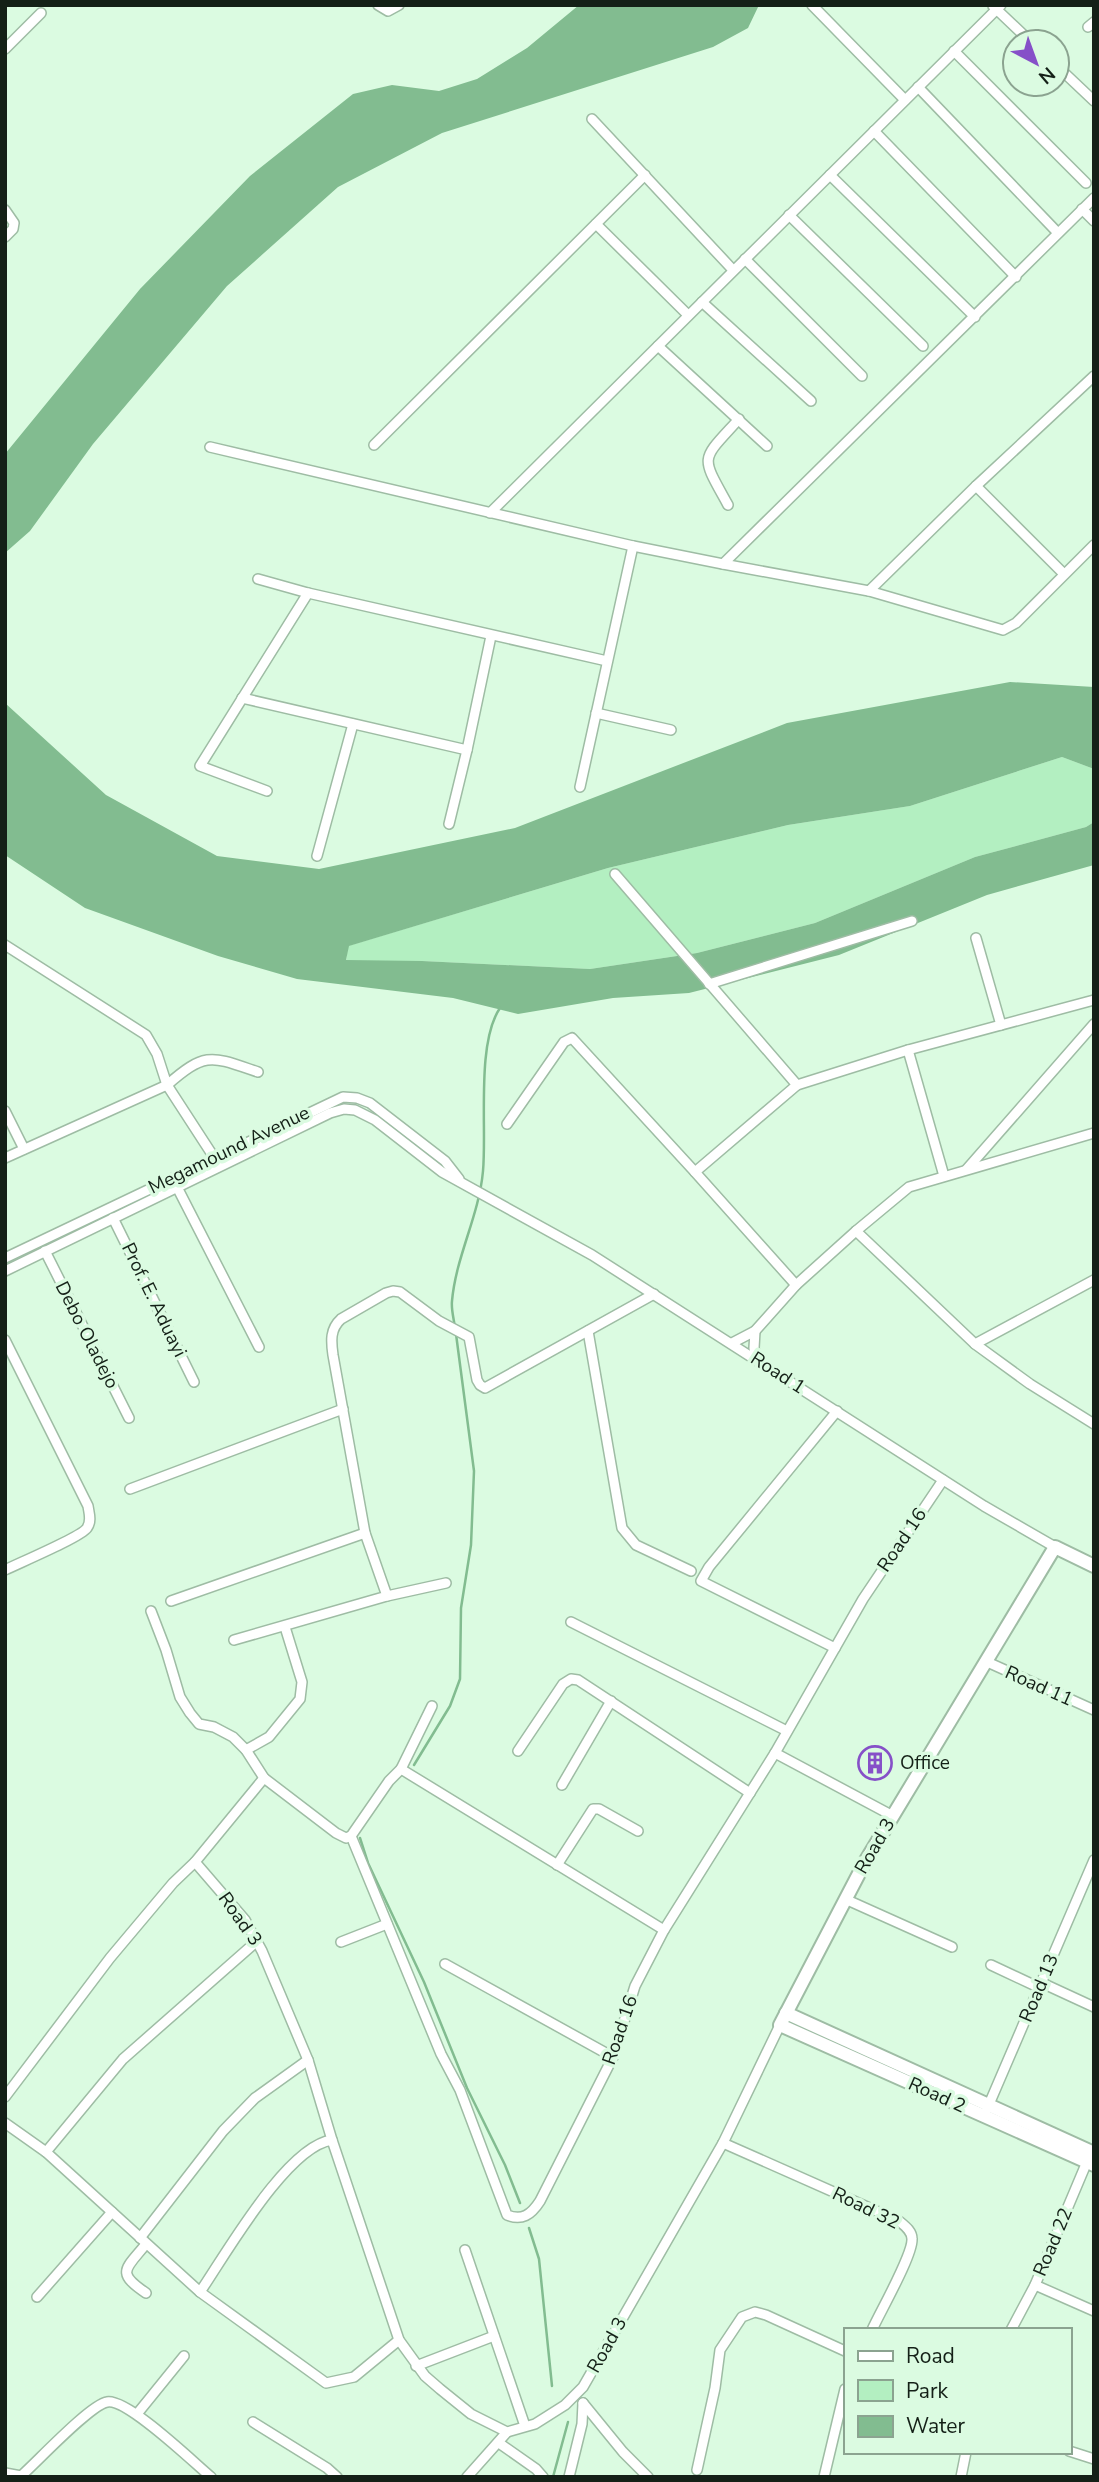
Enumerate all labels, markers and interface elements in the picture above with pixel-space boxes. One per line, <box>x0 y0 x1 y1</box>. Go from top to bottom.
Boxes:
north arrow <box>1001 28 1071 98</box>
text: N <box>1033 61 1060 90</box>
street label: Megamound Avenue <box>144 1100 314 1200</box>
street label: Prof. E. Aduayi <box>115 1238 193 1362</box>
street label: Debo Oladejo <box>49 1277 125 1393</box>
street label: Road 1 <box>746 1346 810 1400</box>
street label: Road 16 <box>871 1503 933 1577</box>
street label: Road 11 <box>1001 1660 1077 1712</box>
building icon: Office <box>856 1744 894 1782</box>
place label: Office <box>900 1750 950 1776</box>
street label: Road 3 <box>849 1813 901 1879</box>
street label: Road 3 <box>212 1887 268 1951</box>
street label: Road 13 <box>1013 1950 1065 2026</box>
street label: Road 16 <box>596 1992 644 2068</box>
street label: Road 2 <box>904 2071 970 2119</box>
street label: Road 32 <box>828 2181 904 2235</box>
street label: Road 22 <box>1027 2204 1079 2280</box>
street label: Road 3 <box>581 2312 633 2378</box>
legend <box>844 2328 1071 2454</box>
text: Road <box>906 2342 955 2370</box>
text: Park <box>906 2377 948 2405</box>
text: Water <box>906 2412 965 2440</box>

